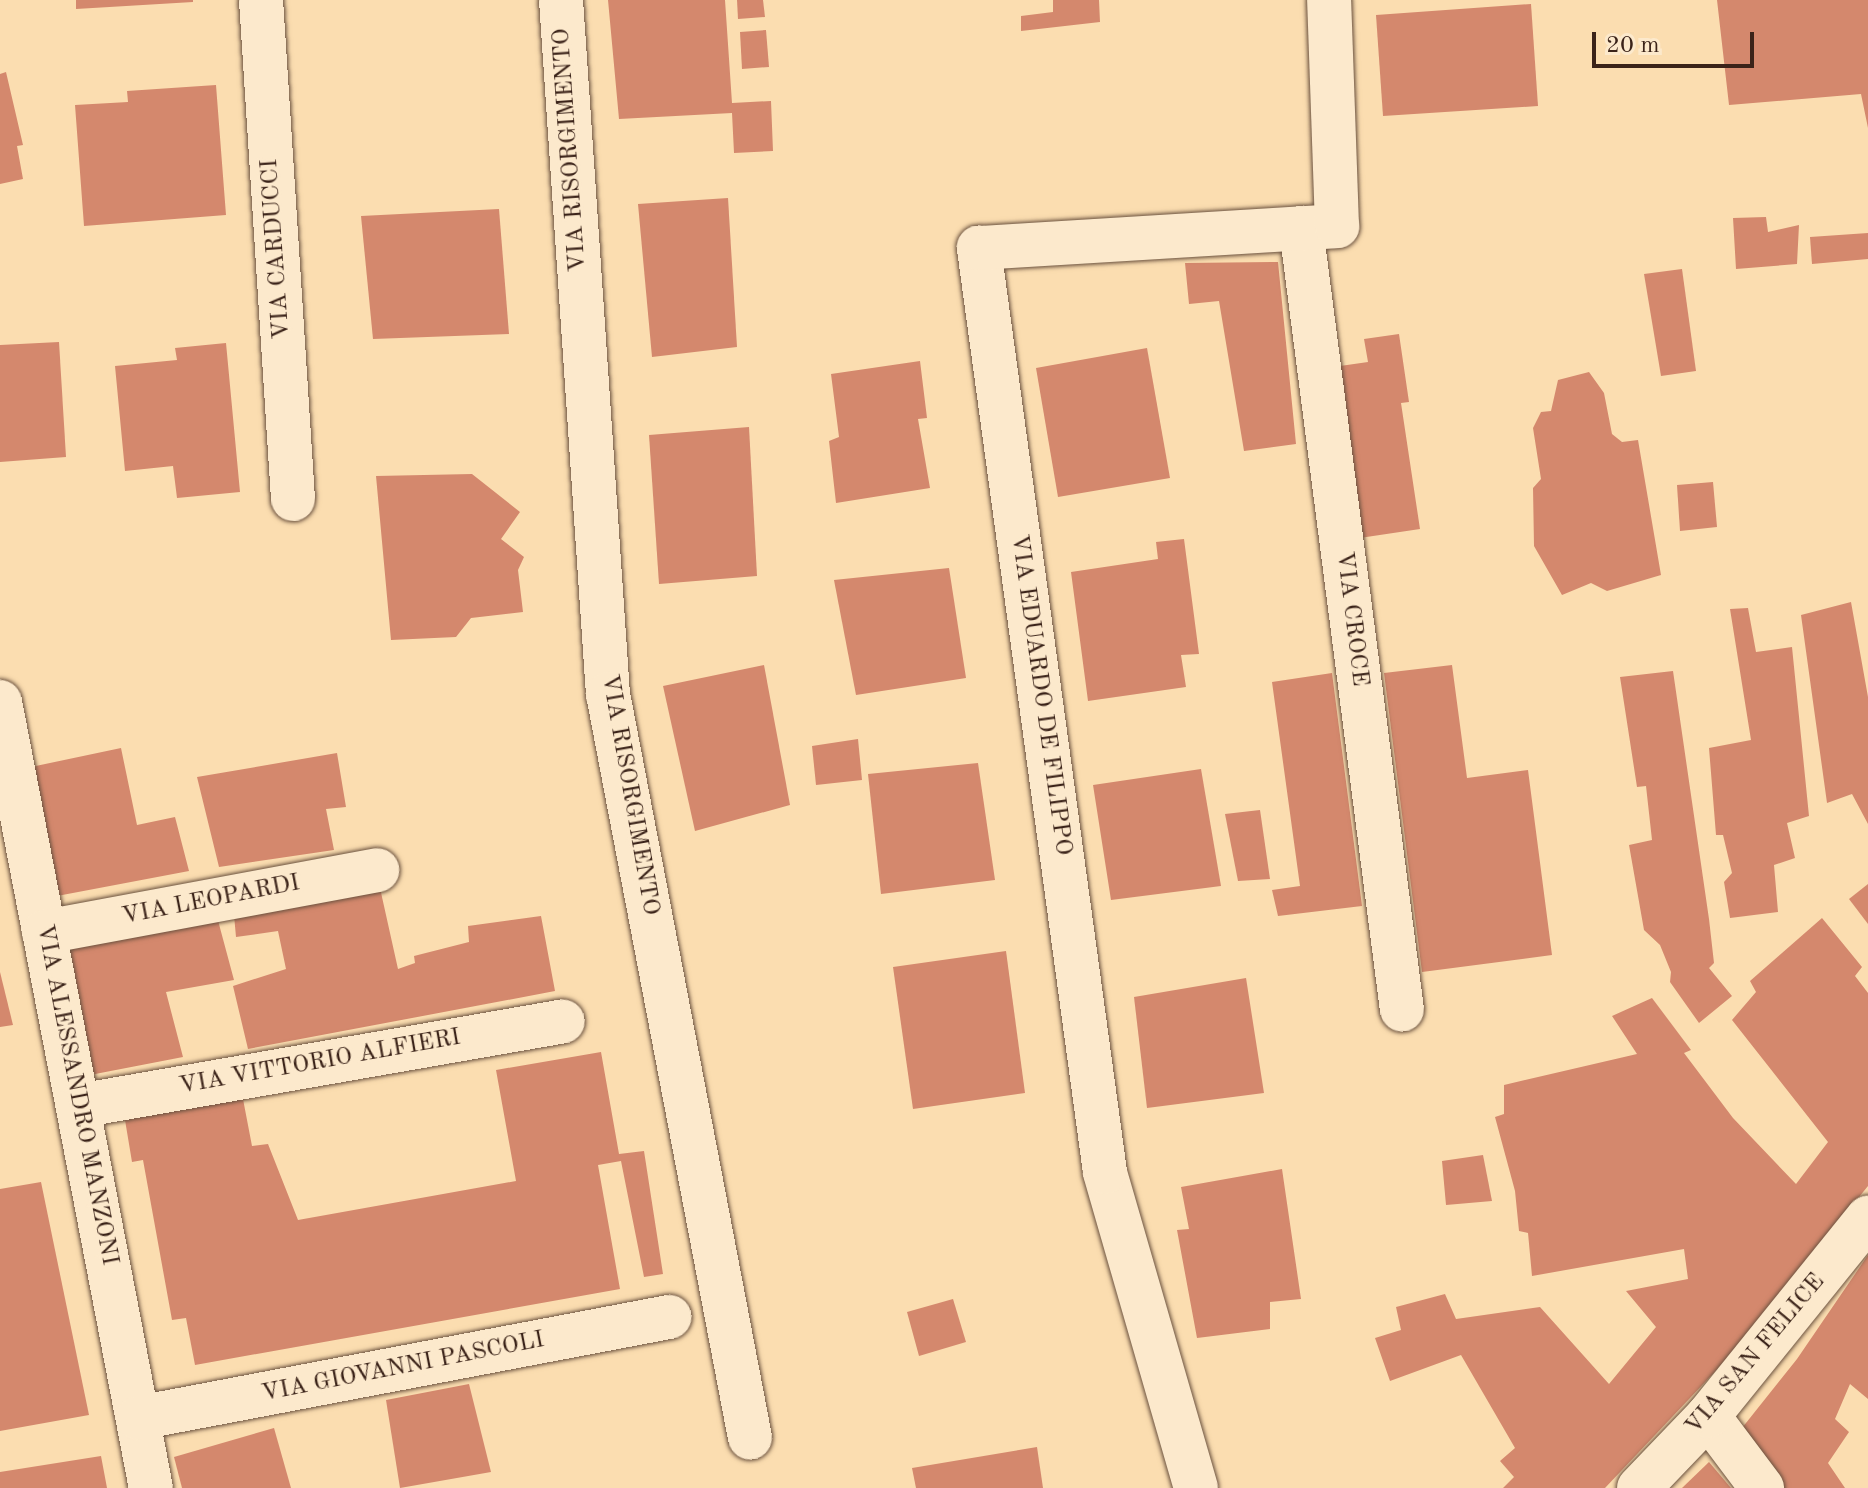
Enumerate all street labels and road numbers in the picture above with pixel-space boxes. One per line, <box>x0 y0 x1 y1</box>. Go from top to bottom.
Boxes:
street label: VIA RISORGIMENTO <box>548 27 594 273</box>
street label: VIA CARDUCCI <box>256 158 298 340</box>
street label: VIA EDUARDO DE FILIPPO <box>1003 533 1077 857</box>
street label: VIA CROCE <box>1328 550 1374 688</box>
street label: VIA RISORGIMENTO <box>594 672 664 918</box>
street label: VIA LEOPARDI <box>120 870 302 932</box>
street label: VIA ALESSANDRO MANZONI <box>29 922 123 1268</box>
street label: VIA VITTORIO ALFIERI <box>177 1024 463 1102</box>
street label: VIA SAN FELICE <box>1680 1268 1832 1442</box>
street label: VIA GIOVANNI PASCOLI <box>259 1326 547 1410</box>

